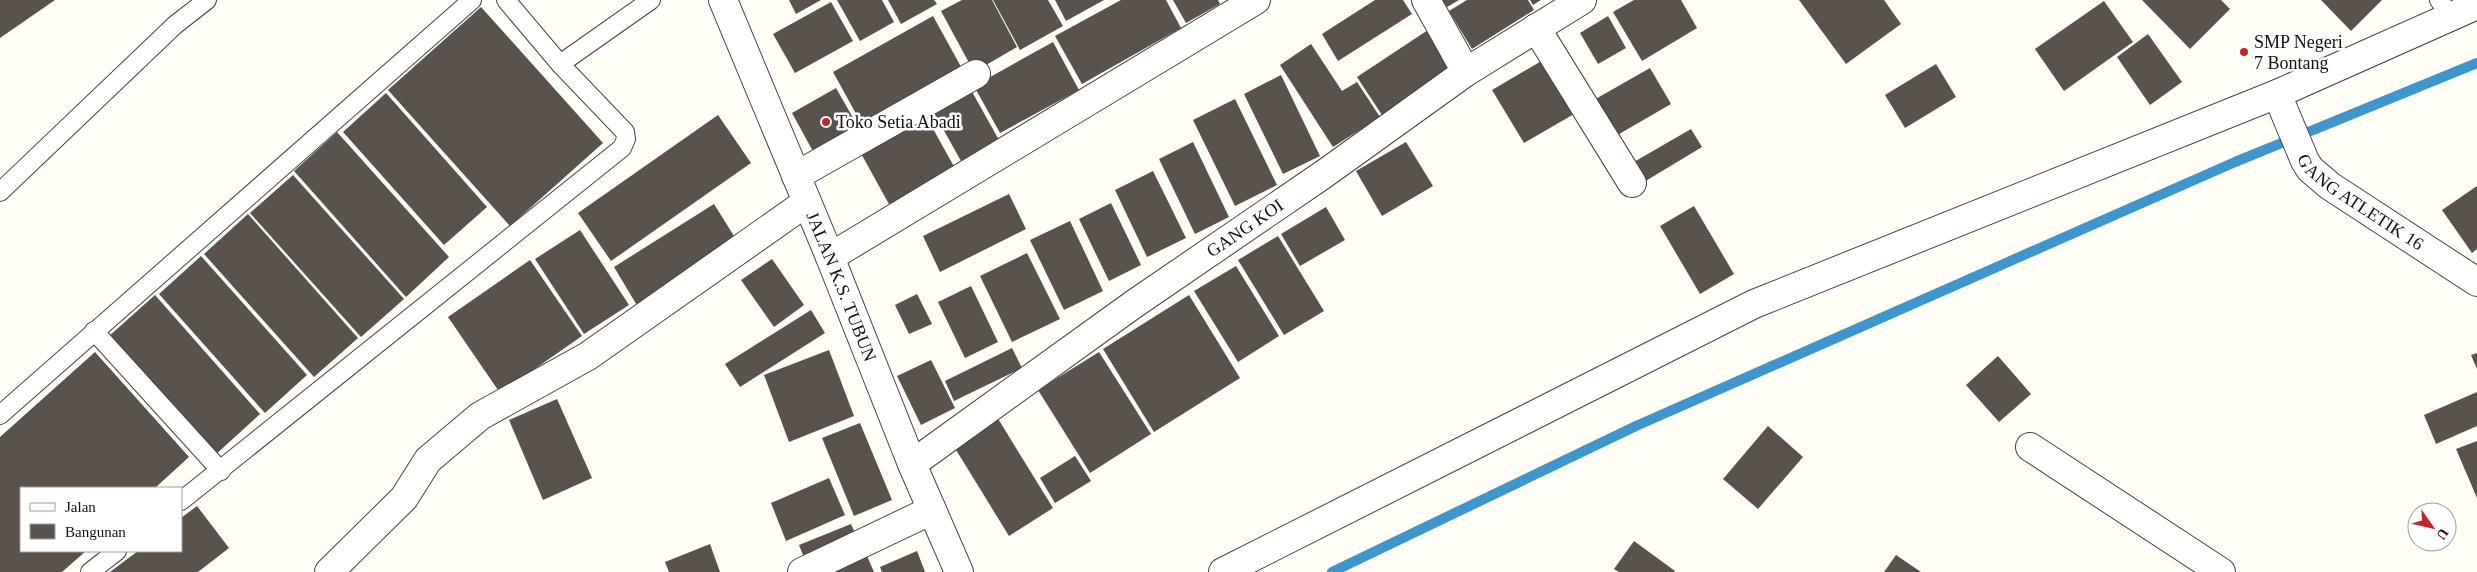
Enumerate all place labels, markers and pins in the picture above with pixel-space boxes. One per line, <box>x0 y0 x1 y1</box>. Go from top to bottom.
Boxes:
place label: SMP Negeri 7 Bontang <box>2254 32 2343 73</box>
marker: SMP Negeri 7 Bontang <box>2238 46 2250 58</box>
place label: Toko Setia Abadi <box>836 112 961 132</box>
marker: Toko Setia Abadi <box>820 116 832 128</box>

